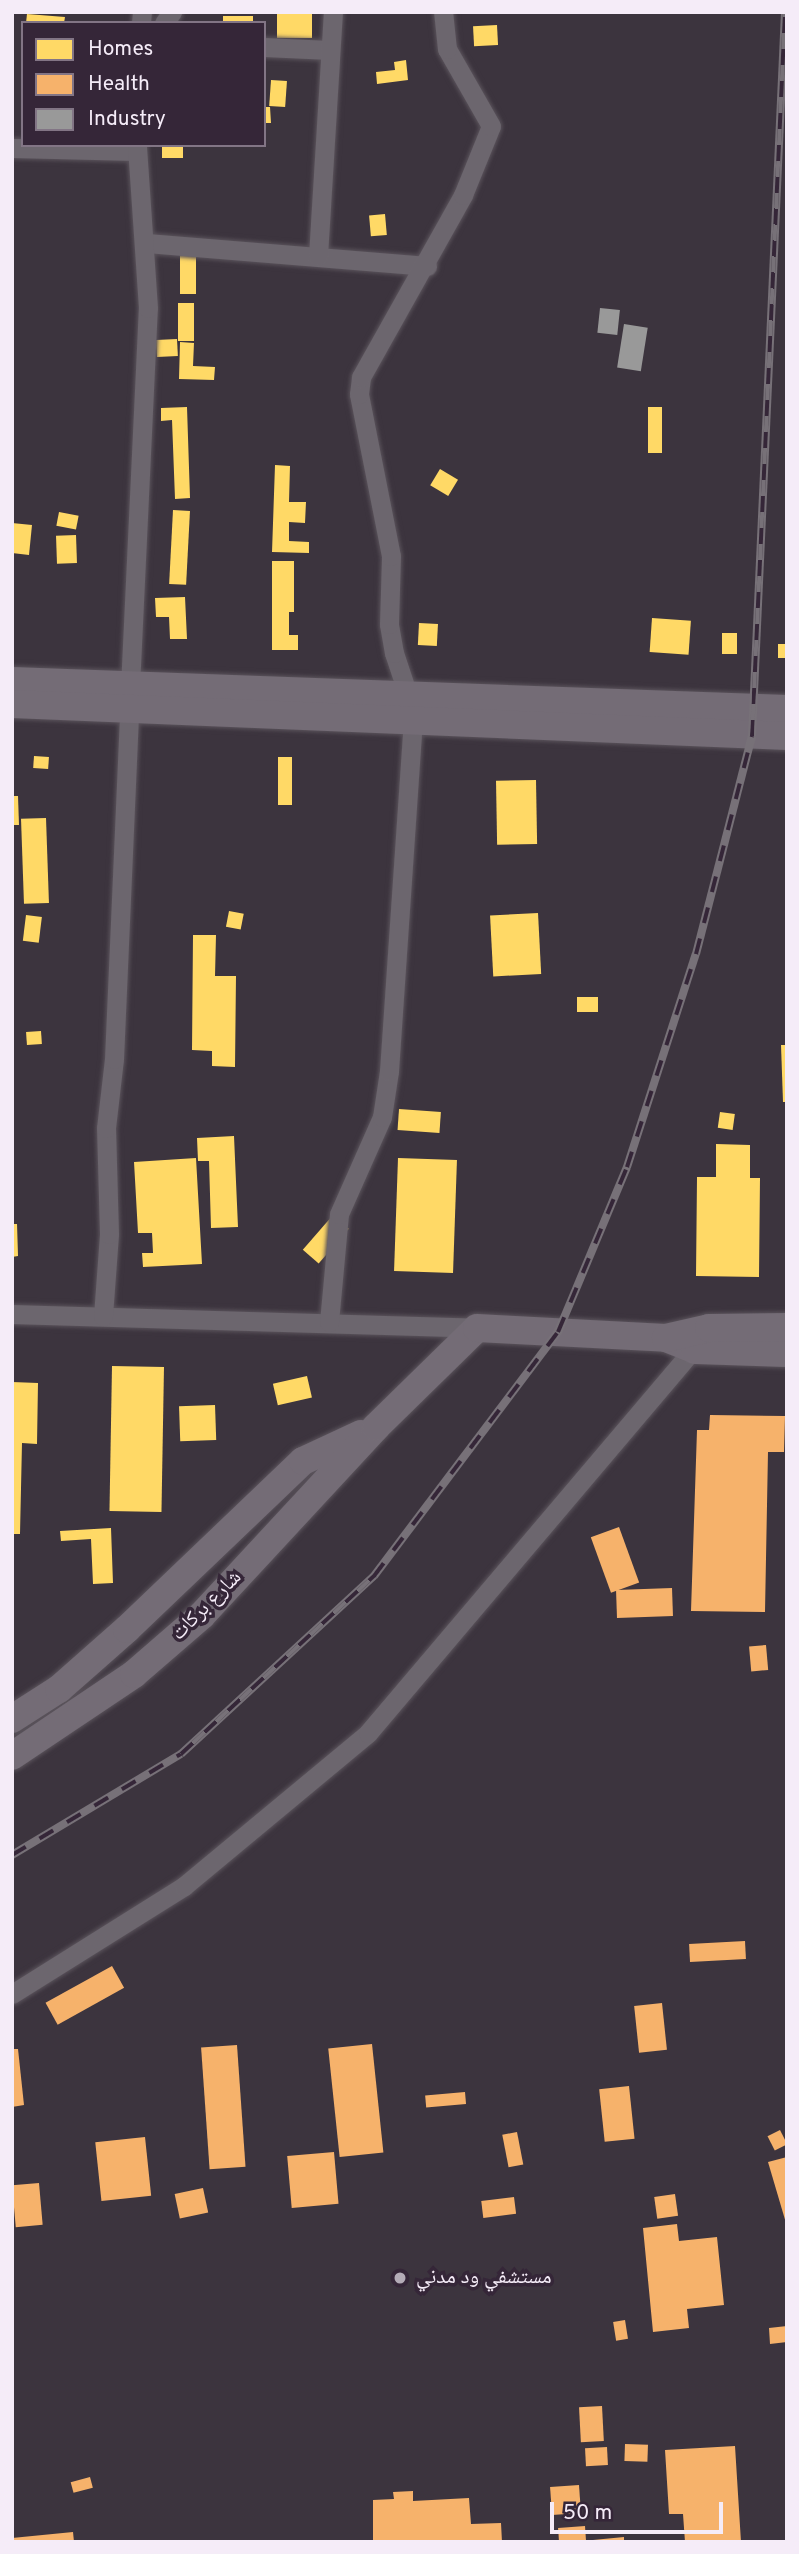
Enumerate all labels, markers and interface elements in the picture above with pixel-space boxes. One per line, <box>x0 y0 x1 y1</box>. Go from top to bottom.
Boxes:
legend <box>21 21 266 147</box>
text: Homes <box>88 36 153 63</box>
text: Health <box>88 71 150 98</box>
text: Industry <box>88 106 166 133</box>
street label: شارع بركات <box>166 1565 248 1647</box>
place label: مستشفي ود مدني <box>416 2265 552 2291</box>
marker: مستشفي ود مدني <box>390 2268 410 2288</box>
scale bar <box>554 2488 727 2532</box>
text: 50 m <box>563 2500 612 2527</box>

